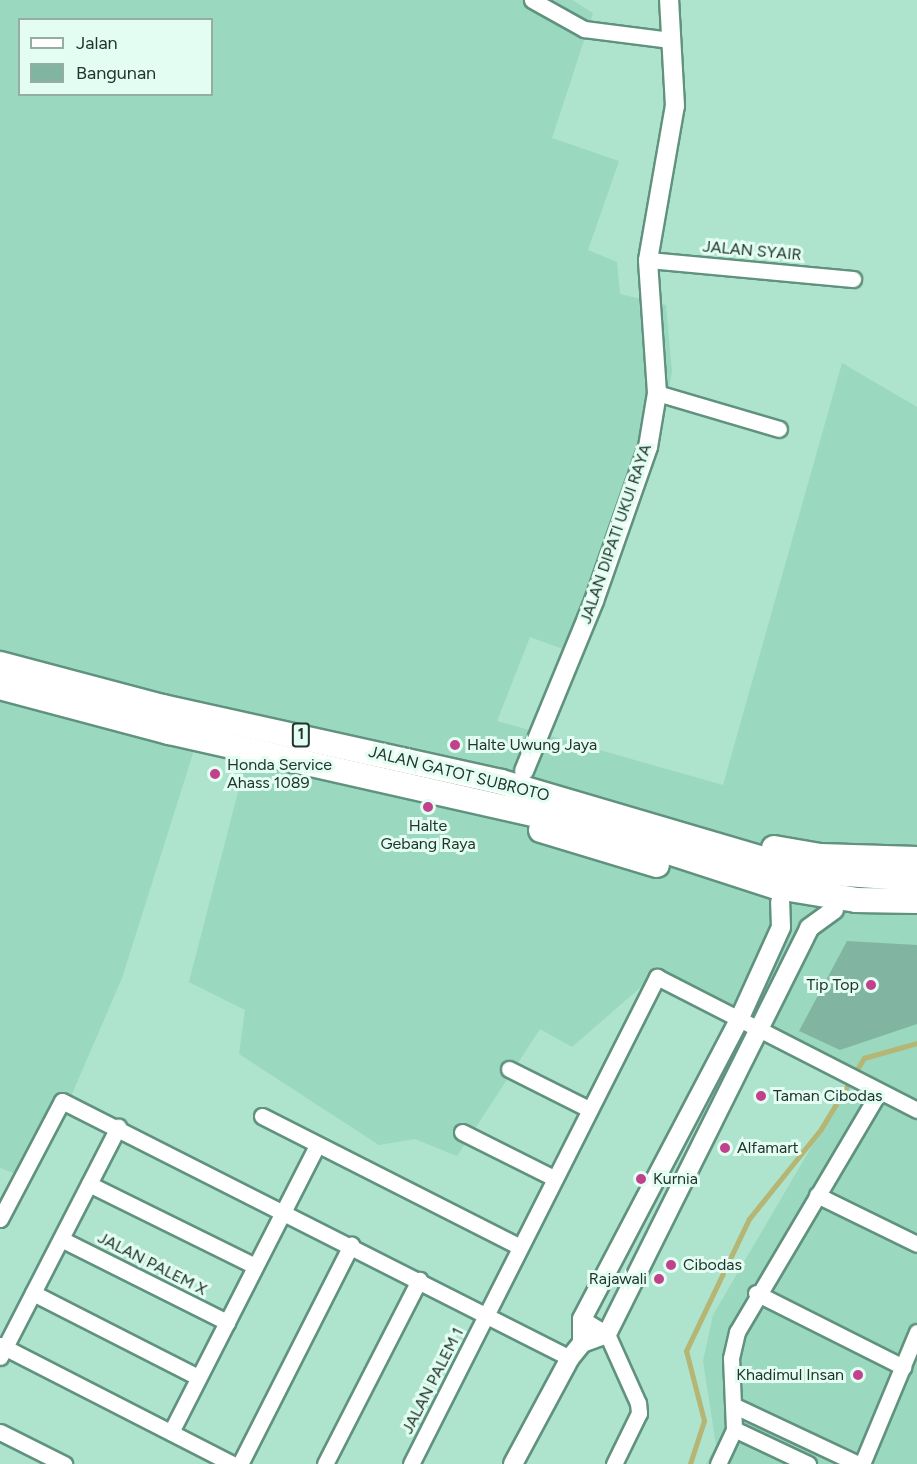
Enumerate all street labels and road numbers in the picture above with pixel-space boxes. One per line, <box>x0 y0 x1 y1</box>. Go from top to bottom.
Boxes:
street label: JALAN SYAIR <box>702 237 802 265</box>
street label: JALAN DIPATI UKUI RAYA <box>576 442 656 626</box>
road number: 1 <box>290 723 312 747</box>
street label: JALAN GATOT SUBROTO <box>367 742 551 806</box>
street label: JALAN PALEM X <box>94 1228 210 1300</box>
street label: JALAN PALEM 1 <box>398 1325 468 1437</box>

